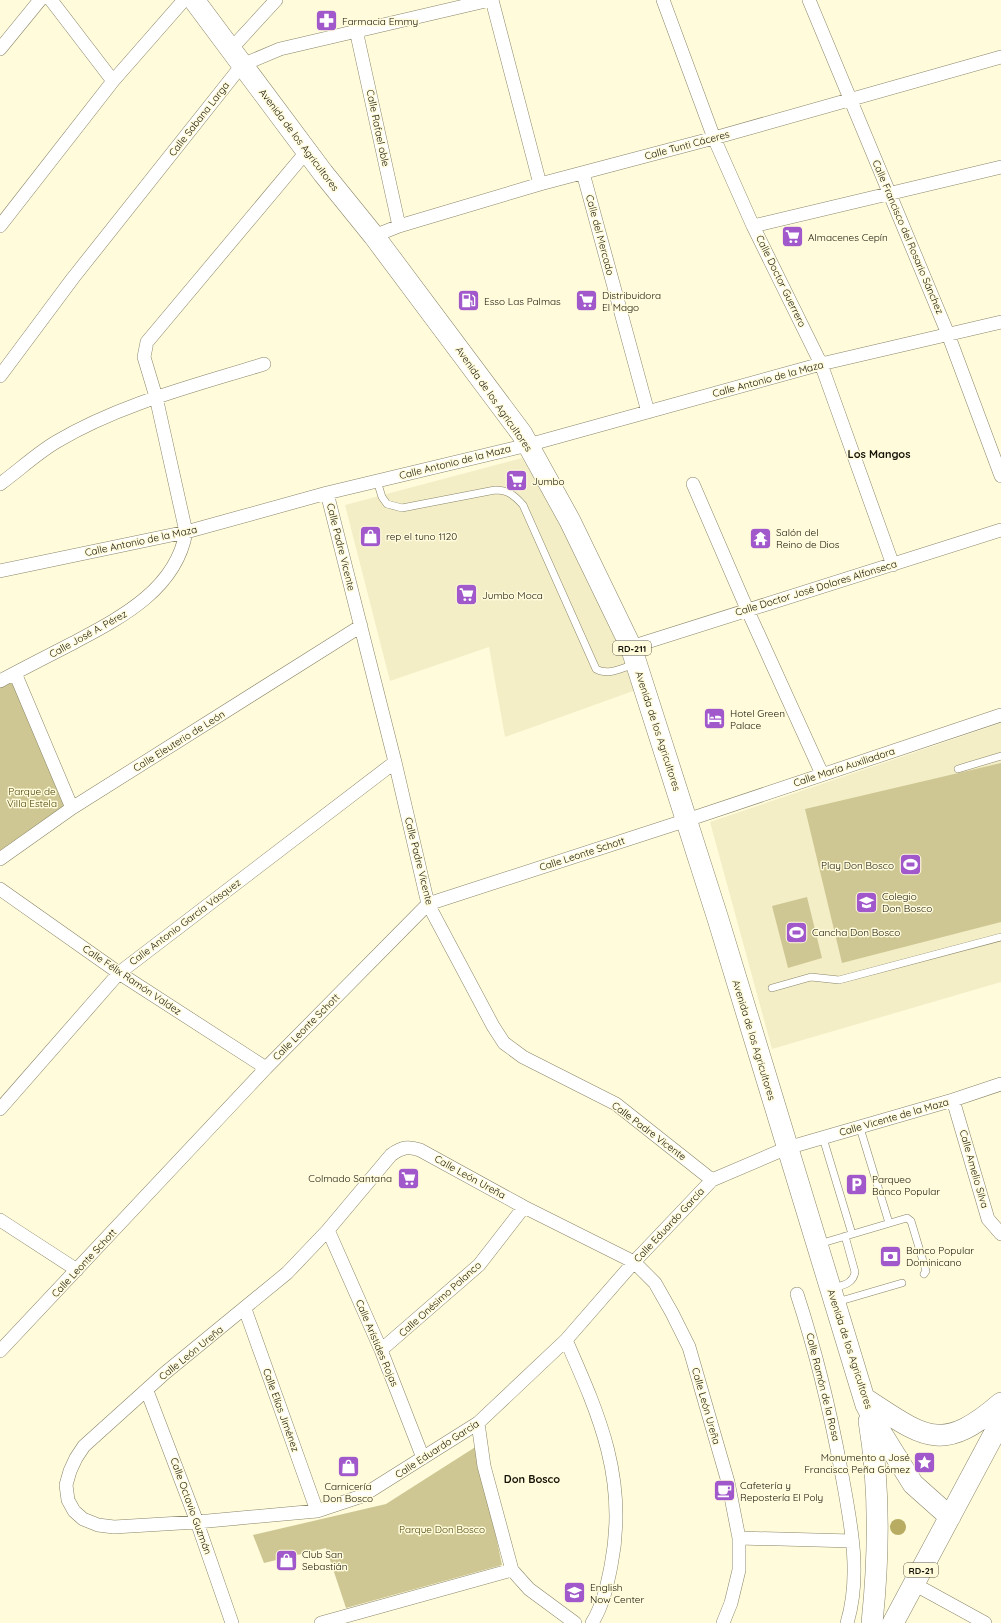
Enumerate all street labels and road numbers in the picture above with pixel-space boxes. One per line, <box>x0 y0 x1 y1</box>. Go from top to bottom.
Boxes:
street label: Calle Sabana Larga <box>166 79 232 159</box>
street label: Avenida de los Agricultores <box>256 86 342 194</box>
street label: Calle Rafael oble <box>363 88 393 168</box>
street label: Calle Tunti Cáceres <box>643 127 731 163</box>
street label: Calle Francisco del Rosario Sánchez <box>870 158 947 316</box>
street label: Calle del Mercado <box>583 193 617 277</box>
street label: Calle Doctor Guerrero <box>753 233 809 329</box>
street label: Avenida de los Agricultores <box>453 344 535 454</box>
street label: Calle Antonio de la Maza <box>711 358 825 400</box>
street label: Calle Antonio de la Maza <box>398 442 512 482</box>
street label: Calle Padre Vicente <box>324 502 358 593</box>
street label: Calle Antonio de la Maza <box>84 523 198 559</box>
street label: Calle Doctor José Dolores Alfonseca <box>734 557 898 619</box>
street label: Calle José A. Pérez <box>47 607 129 661</box>
road number: RD-211 <box>613 641 651 655</box>
street label: Avenida de los Agricultores <box>632 669 684 793</box>
street label: Calle Eleuterio de León <box>131 707 227 775</box>
street label: Calle María Auxiliadora <box>792 744 896 790</box>
street label: Calle Padre Vicente <box>402 816 436 907</box>
street label: Calle Leonte Schott <box>538 834 627 874</box>
street label: Calle Antonio García Vásquez <box>127 876 243 968</box>
street label: Calle Félix Ramón Valdez <box>80 942 184 1018</box>
street label: Avenida de los Agricultores <box>729 978 779 1102</box>
street label: Calle Leonte Schott <box>270 990 343 1063</box>
street label: Calle Vicente de la Maza <box>838 1095 950 1139</box>
street label: Calle Padre Vicente <box>609 1099 689 1163</box>
street label: Calle Amelio Silva <box>957 1128 991 1210</box>
street label: Calle León Ureña <box>432 1152 508 1202</box>
street label: Calle Eduardo García <box>631 1185 707 1265</box>
street label: Calle Leonte Schott <box>49 1225 120 1300</box>
street label: Calle Onésimo Polanco <box>396 1259 484 1339</box>
street label: Avenida de los Agricultores <box>824 1287 876 1411</box>
street label: Calle Arístides Rojas <box>353 1297 401 1389</box>
street label: Calle León Ureña <box>156 1323 226 1383</box>
street label: Calle Ramón de la Rosa <box>803 1332 843 1442</box>
street label: Calle Elías Jiménez <box>260 1366 302 1454</box>
street label: Calle León Ureña <box>689 1366 723 1446</box>
street label: Calle Eduardo García <box>392 1417 482 1481</box>
street label: Calle Octavio Guzmán <box>167 1456 215 1556</box>
road number: RD-21 <box>904 1563 938 1577</box>

